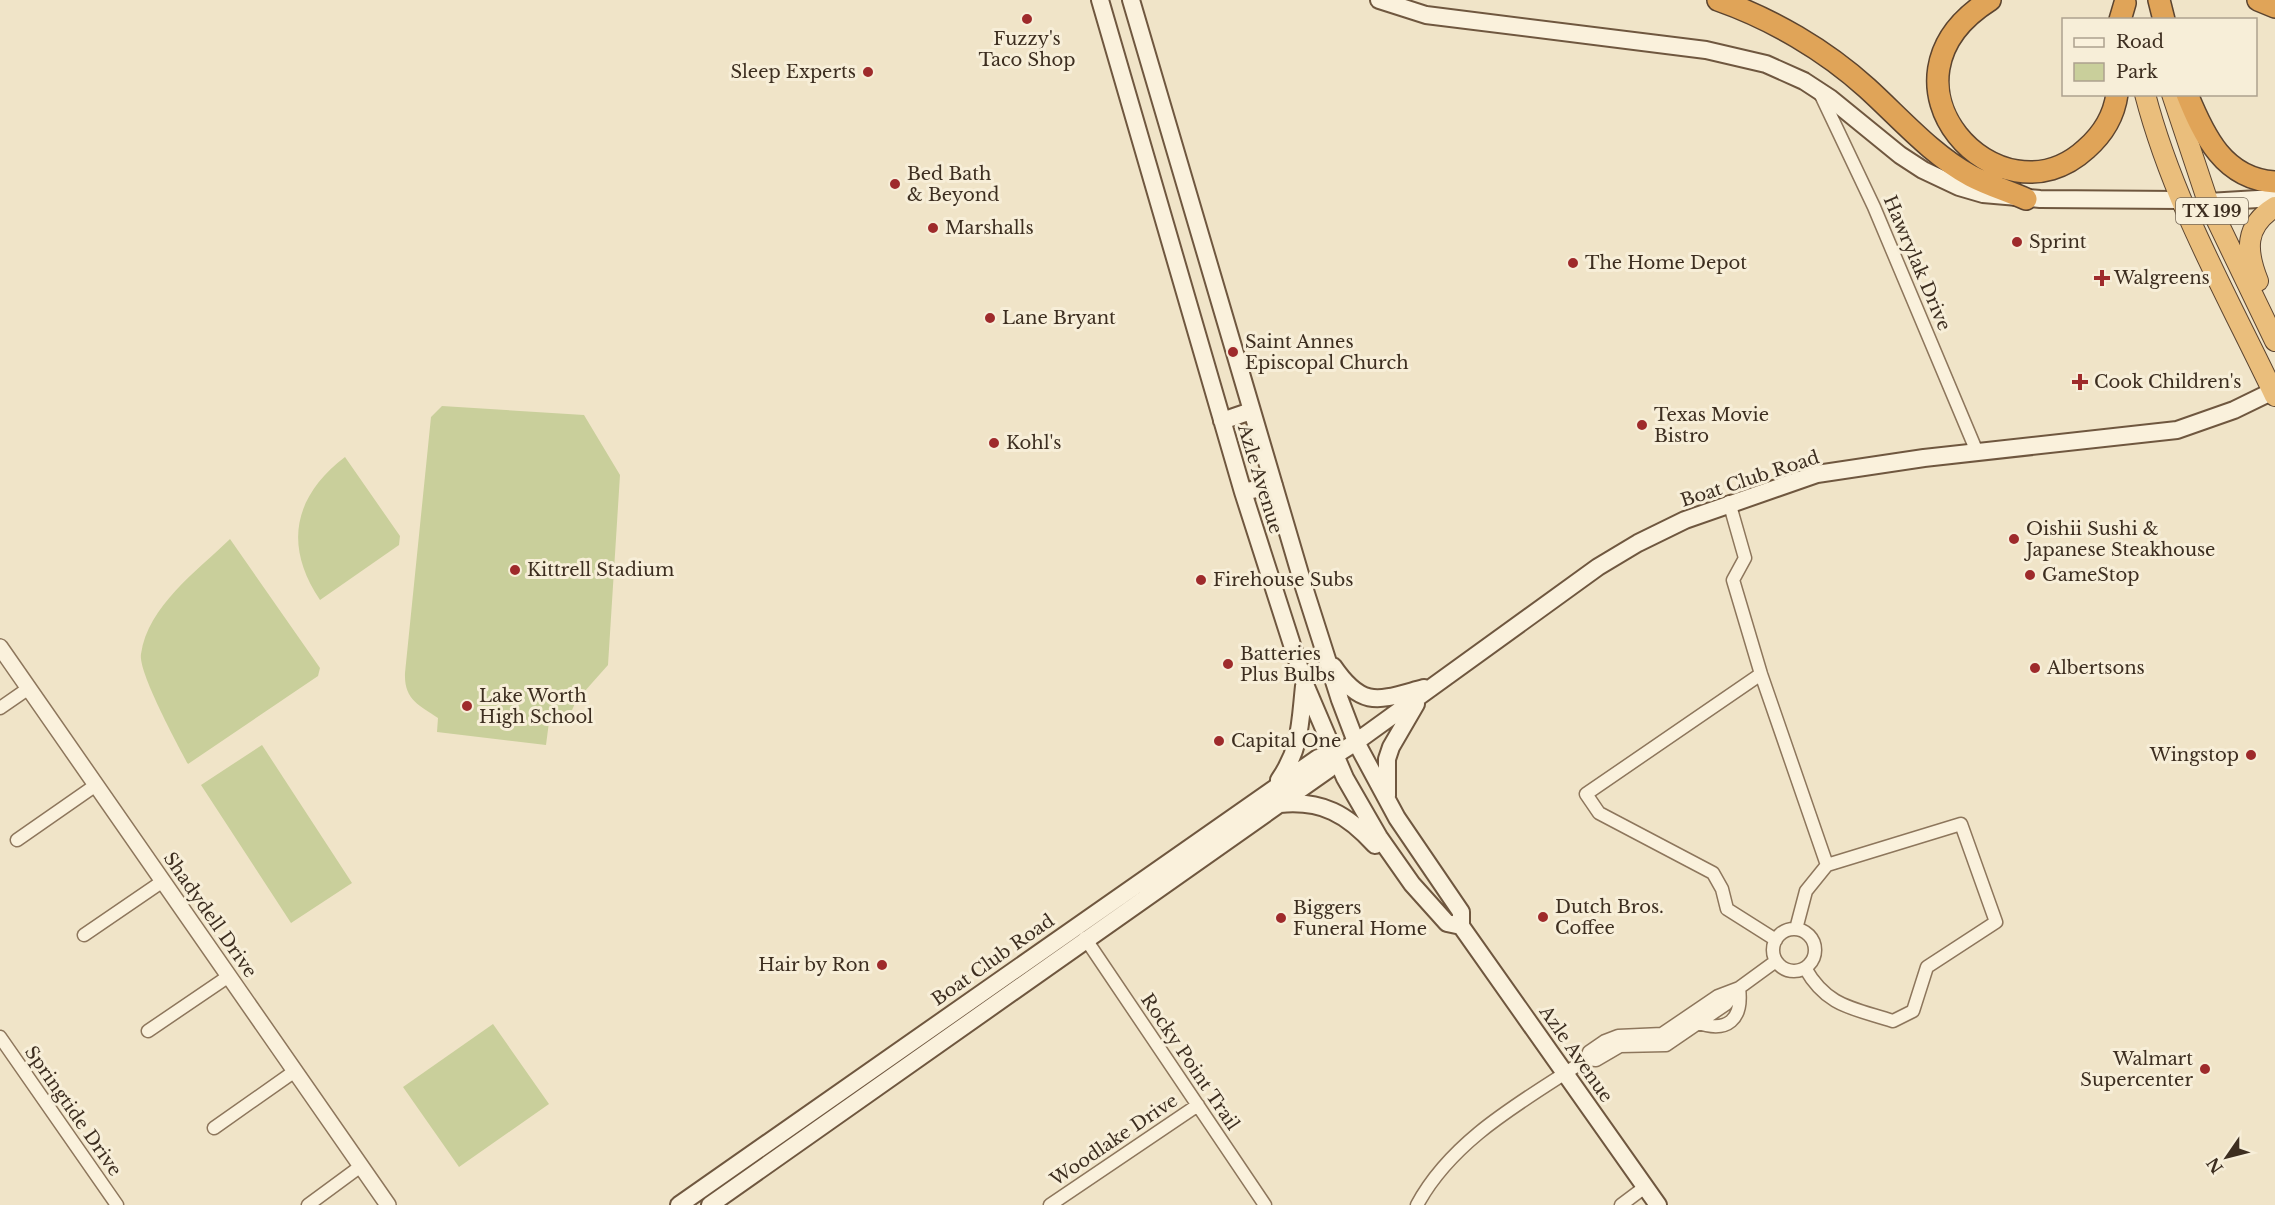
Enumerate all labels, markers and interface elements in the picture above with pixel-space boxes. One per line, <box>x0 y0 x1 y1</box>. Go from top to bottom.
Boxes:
marker: Fuzzy's Taco Shop <box>1020 12 1034 26</box>
legend <box>2062 18 2257 96</box>
place label: Fuzzy's Taco Shop <box>978 28 1076 71</box>
text: Road <box>2116 31 2164 53</box>
place label: Sleep Experts <box>730 61 856 83</box>
text: Park <box>2116 61 2158 83</box>
marker: Sleep Experts <box>861 65 875 79</box>
place label: Bed Bath & Beyond <box>907 163 999 206</box>
marker: Bed Bath & Beyond <box>888 177 902 191</box>
street label: Hawrylak Drive <box>1879 192 1955 334</box>
road number: TX 199 <box>2176 198 2248 224</box>
place label: Marshalls <box>945 217 1034 239</box>
marker: Marshalls <box>926 221 940 235</box>
place label: Sprint <box>2029 231 2087 253</box>
marker: Sprint <box>2010 235 2024 249</box>
place label: The Home Depot <box>1585 252 1747 274</box>
marker: The Home Depot <box>1566 256 1580 270</box>
place label: Walgreens <box>2113 267 2210 289</box>
marker: Walgreens <box>2095 271 2109 285</box>
place label: Lane Bryant <box>1002 307 1116 329</box>
marker: Lane Bryant <box>983 311 997 325</box>
place label: Saint Annes Episcopal Church <box>1245 331 1409 374</box>
marker: Saint Annes Episcopal Church <box>1226 345 1240 359</box>
place label: Cook Children's <box>2094 371 2241 393</box>
marker: Cook Children's <box>2071 373 2089 391</box>
place label: Texas Movie Bistro <box>1654 404 1769 447</box>
marker: Texas Movie Bistro <box>1635 418 1649 432</box>
street label: Azle Avenue <box>1233 421 1287 536</box>
place label: Kohl's <box>1006 432 1061 454</box>
marker: Kohl's <box>987 436 1001 450</box>
street label: Boat Club Road <box>1678 446 1822 512</box>
place label: Oishii Sushi & Japanese Steakhouse <box>2024 518 2215 561</box>
marker: Oishii Sushi & Japanese Steakhouse <box>2007 532 2021 546</box>
place label: Kittrell Stadium <box>527 559 674 581</box>
marker: Kittrell Stadium <box>508 563 522 577</box>
place label: GameStop <box>2042 564 2140 586</box>
marker: GameStop <box>2023 568 2037 582</box>
place label: Firehouse Subs <box>1213 569 1353 591</box>
marker: Firehouse Subs <box>1194 573 1208 587</box>
place label: Batteries Plus Bulbs <box>1240 643 1335 686</box>
marker: Batteries Plus Bulbs <box>1221 657 1235 671</box>
place label: Albertsons <box>2046 657 2145 679</box>
marker: Albertsons <box>2028 661 2042 675</box>
place label: Lake Worth High School <box>479 685 593 728</box>
marker: Lake Worth High School <box>460 699 474 713</box>
place label: Capital One <box>1231 730 1341 752</box>
marker: Capital One <box>1212 734 1226 748</box>
place label: Wingstop <box>2149 744 2239 766</box>
marker: Wingstop <box>2244 748 2258 762</box>
street label: Shadydell Drive <box>159 848 261 982</box>
place label: Dutch Bros. Coffee <box>1555 896 1664 939</box>
place label: Biggers Funeral Home <box>1293 897 1427 940</box>
street label: Boat Club Road <box>927 909 1059 1011</box>
marker: Dutch Bros. Coffee <box>1536 910 1550 924</box>
marker: Biggers Funeral Home <box>1274 911 1288 925</box>
place label: Hair by Ron <box>758 954 870 976</box>
marker: Hair by Ron <box>875 958 889 972</box>
street label: Rocky Point Trail <box>1136 990 1244 1135</box>
street label: Azle Avenue <box>1534 1001 1617 1107</box>
street label: Springtide Drive <box>20 1042 126 1180</box>
place label: Walmart Supercenter <box>2080 1048 2193 1091</box>
marker: Walmart Supercenter <box>2198 1062 2212 1076</box>
street label: Woodlake Drive <box>1045 1089 1182 1191</box>
north arrow <box>2197 1127 2257 1187</box>
text: N <box>2202 1154 2227 1178</box>

